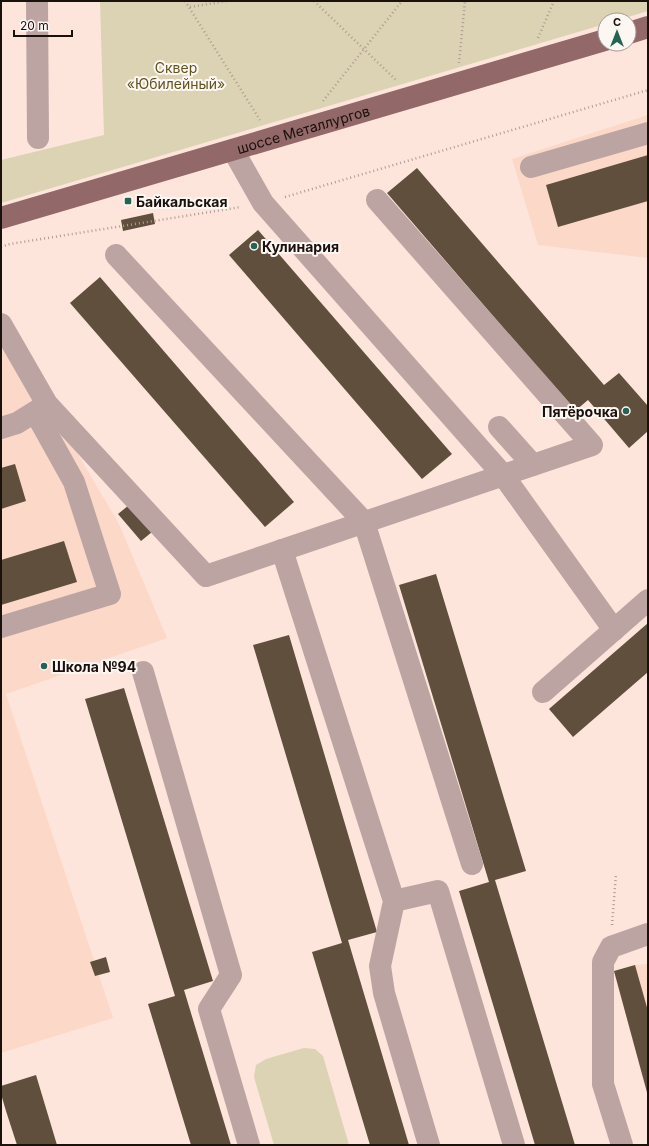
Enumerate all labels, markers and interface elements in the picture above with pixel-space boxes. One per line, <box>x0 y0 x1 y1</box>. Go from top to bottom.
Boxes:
scale bar <box>14 12 72 38</box>
north arrow <box>597 12 637 52</box>
text: С <box>613 15 621 29</box>
text: 20 m <box>20 18 49 33</box>
park label: Сквер «Юбилейный» <box>127 59 225 92</box>
street label: шоссе Металлургов <box>235 101 372 157</box>
place label: Байкальская <box>136 193 228 210</box>
marker: Байкальская <box>123 196 133 206</box>
place label: Кулинария <box>262 238 339 255</box>
marker: Кулинария <box>249 241 259 251</box>
place label: Пятёрочка <box>542 403 618 420</box>
marker: Пятёрочка <box>621 406 631 416</box>
place label: Школа №94 <box>52 658 136 675</box>
marker: Школа №94 <box>39 661 49 671</box>

